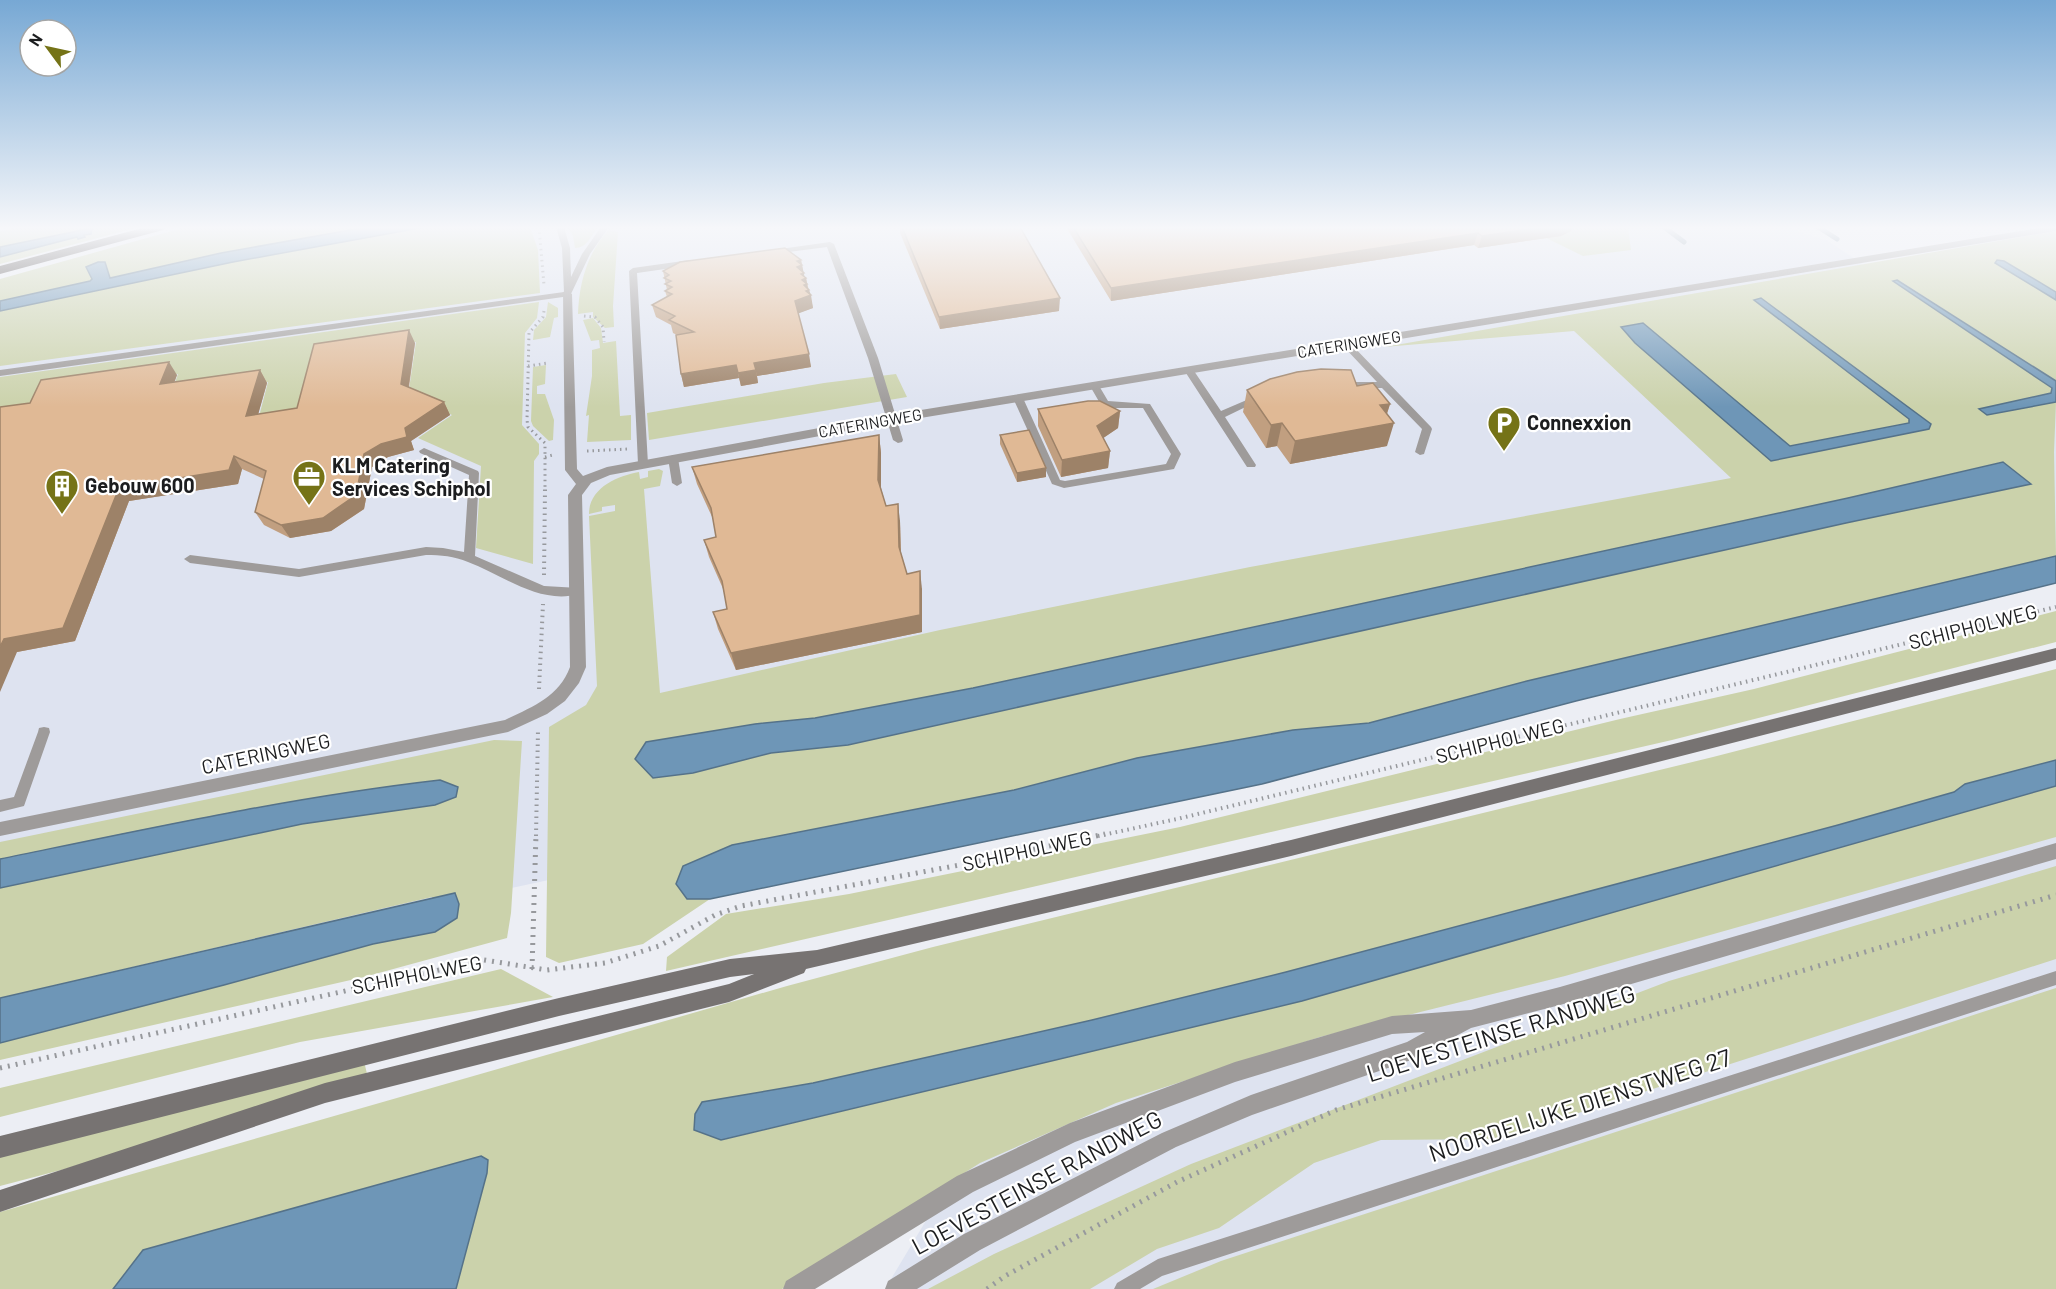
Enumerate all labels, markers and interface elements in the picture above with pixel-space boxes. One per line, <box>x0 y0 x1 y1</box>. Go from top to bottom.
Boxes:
north arrow <box>18 18 78 78</box>
text: N <box>24 30 46 49</box>
street label: CATERINGWEG <box>1296 326 1402 361</box>
street label: CATERINGWEG <box>817 404 923 441</box>
parking icon: Connexxion <box>1486 405 1522 452</box>
place label: Connexxion <box>1527 410 1631 434</box>
place label: KLM Catering Services Schiphol <box>332 453 491 500</box>
office icon: KLM Catering Services Schiphol <box>291 459 327 506</box>
building icon: Gebouw 600 <box>44 468 80 515</box>
place label: Gebouw 600 <box>85 473 195 497</box>
street label: SCHIPHOLWEG <box>1906 598 2040 654</box>
street label: SCHIPHOLWEG <box>1433 712 1567 768</box>
street label: CATERINGWEG <box>199 728 332 778</box>
street label: SCHIPHOLWEG <box>960 825 1094 875</box>
street label: SCHIPHOLWEG <box>350 950 484 998</box>
street label: LOEVESTEINSE RANDWEG <box>1363 978 1638 1087</box>
street label: NOORDELIJKE DIENSTWEG 27 <box>1425 1042 1734 1167</box>
street label: LOEVESTEINSE RANDWEG <box>906 1103 1166 1260</box>

